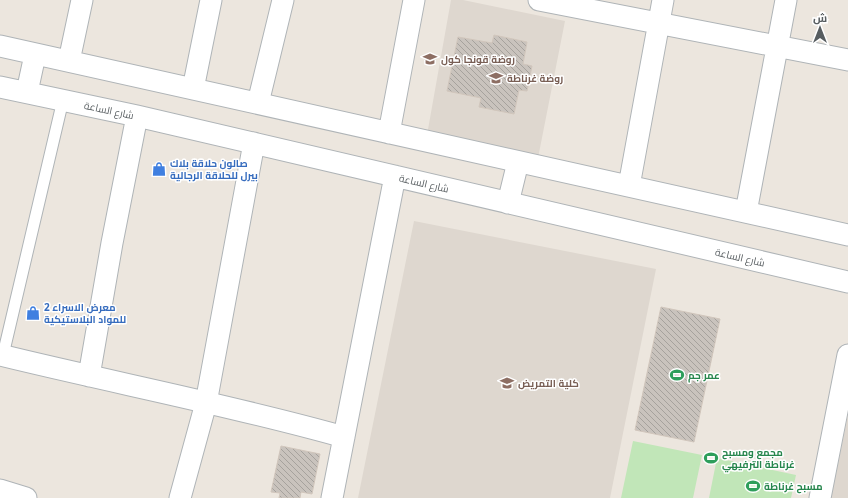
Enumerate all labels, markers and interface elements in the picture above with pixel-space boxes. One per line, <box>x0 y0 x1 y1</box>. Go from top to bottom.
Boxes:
north arrow <box>800 8 840 48</box>
text: ش <box>813 10 827 25</box>
school or university icon: روضة قونجا كول <box>422 51 438 67</box>
place label: روضة قونجا كول <box>441 52 515 66</box>
school or university icon: روضة غرناطة <box>488 70 504 86</box>
place label: روضة غرناطة <box>507 71 563 85</box>
street label: شارع الساعة <box>83 98 135 122</box>
place label: صالون حلاقة بلاك بيرل للحلاقة الرجالية <box>170 156 258 182</box>
shop icon: صالون حلاقة بلاك بيرل للحلاقة الرجالية <box>151 161 167 177</box>
street label: شارع الساعة <box>398 170 450 196</box>
street label: شارع الساعة <box>714 244 766 270</box>
place label: معرض الاسراء 2 للمواد البلاستيكية <box>44 300 126 326</box>
shop icon: معرض الاسراء 2 للمواد البلاستيكية <box>25 305 41 321</box>
sports icon: عمر جم <box>669 367 685 383</box>
place label: عمر جم <box>688 368 720 383</box>
school or university icon: كلية التمريض <box>499 375 515 391</box>
place label: كلية التمريض <box>518 376 579 390</box>
place label: مجمع ومسبح غرناطة الترفيهي <box>722 445 795 473</box>
sports icon: مجمع ومسبح غرناطة الترفيهي <box>703 450 719 466</box>
sports icon: مسبح غرناطة <box>745 478 761 494</box>
place label: مسبح غرناطة <box>764 479 823 494</box>

